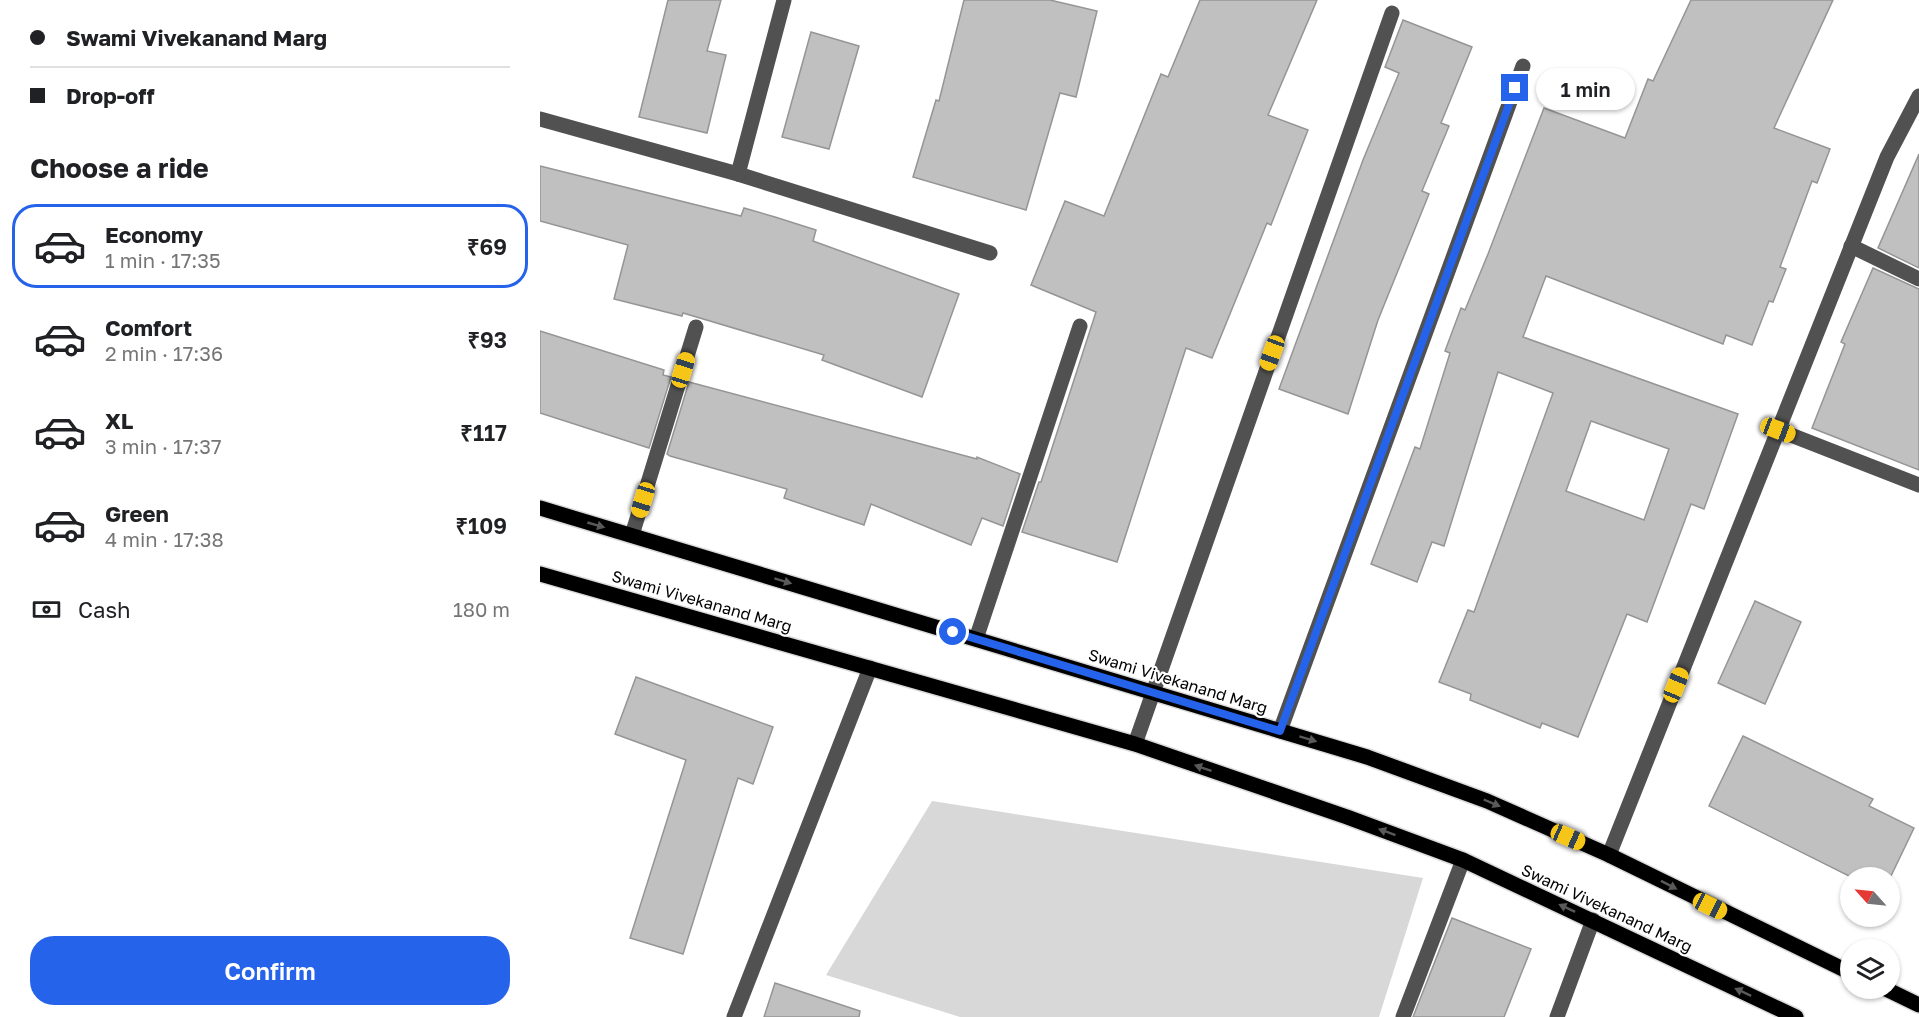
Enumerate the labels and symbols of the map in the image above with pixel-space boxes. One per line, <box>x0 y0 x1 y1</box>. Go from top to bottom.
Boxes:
callout: 1 min <box>1536 67 1635 109</box>
route end <box>1501 74 1528 101</box>
car <box>1257 333 1287 373</box>
car <box>669 350 697 390</box>
car <box>1758 415 1798 445</box>
car <box>629 480 657 520</box>
one-way arrow <box>587 521 605 530</box>
street label: Swami Vivekanand Marg <box>610 566 794 636</box>
one-way arrow <box>774 577 792 586</box>
route start <box>939 618 966 645</box>
street label: Swami Vivekanand Marg <box>1086 644 1270 718</box>
car <box>1661 665 1691 705</box>
one-way arrow <box>1299 735 1317 744</box>
one-way arrow <box>1194 762 1212 772</box>
one-way arrow <box>1483 799 1501 808</box>
car <box>1548 821 1588 853</box>
one-way arrow <box>1378 827 1396 837</box>
street label: Swami Vivekanand Marg <box>1518 860 1696 956</box>
north arrow <box>1840 867 1900 927</box>
one-way arrow <box>1660 881 1677 890</box>
car <box>1690 890 1730 922</box>
one-way arrow <box>1559 903 1576 912</box>
one-way arrow <box>1734 988 1751 997</box>

